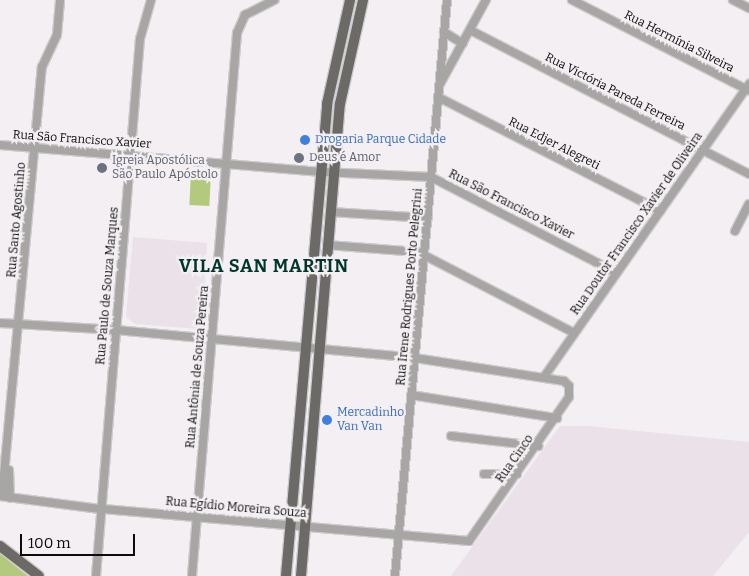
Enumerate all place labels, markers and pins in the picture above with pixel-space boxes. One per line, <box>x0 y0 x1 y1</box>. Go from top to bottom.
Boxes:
place label: Drogaria Parque Cidade <box>315 133 446 147</box>
marker: Drogaria Parque Cidade <box>299 134 311 146</box>
place label: Deus é Amor <box>309 151 381 165</box>
marker: Deus é Amor <box>293 152 305 164</box>
place label: Igreja Apostólica São Paulo Apóstolo <box>112 154 218 182</box>
marker: Igreja Apostólica São Paulo Apóstolo <box>96 162 108 174</box>
place label: Mercadinho Van Van <box>337 406 404 434</box>
marker: Mercadinho Van Van <box>321 414 333 426</box>

